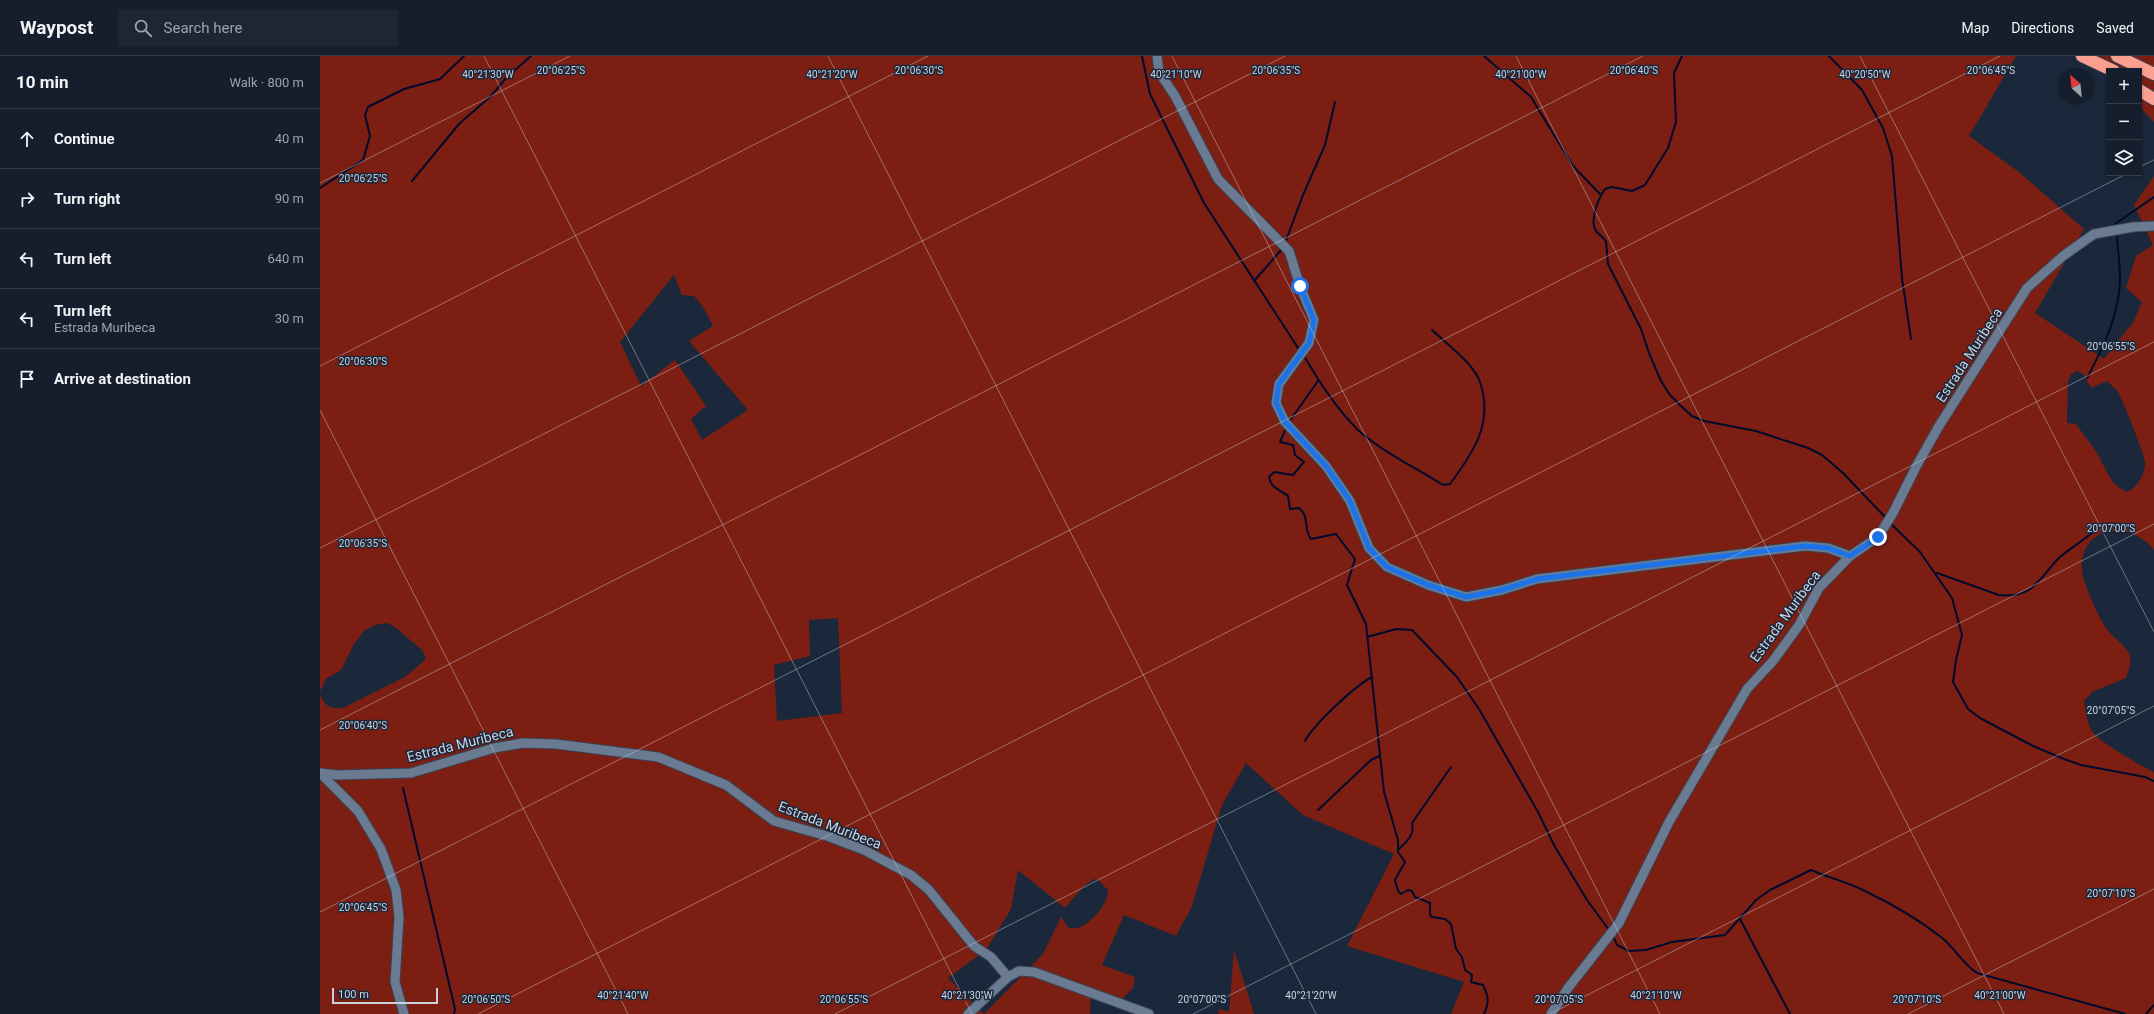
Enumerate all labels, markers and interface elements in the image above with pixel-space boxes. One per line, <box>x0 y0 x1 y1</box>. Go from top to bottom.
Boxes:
search box <box>118 10 398 46</box>
text: Waypost <box>20 16 94 39</box>
icon: search <box>132 17 154 39</box>
text: Search here <box>164 19 242 37</box>
text: Map <box>1962 20 1989 36</box>
text: Directions <box>2011 20 2074 36</box>
text: Saved <box>2096 20 2134 36</box>
text: 20°06'25"S <box>537 65 585 76</box>
text: 20°06'30"S <box>895 65 943 76</box>
text: 20°06'35"S <box>1252 65 1300 76</box>
text: 20°06'40"S <box>1610 65 1658 76</box>
text: 20°06'45"S <box>1967 65 2015 76</box>
north arrow <box>2058 68 2094 104</box>
map controls <box>2106 68 2142 176</box>
button: + <box>2106 68 2142 104</box>
text: 40°21'30"W <box>462 69 514 80</box>
text: 40°21'20"W <box>806 69 858 80</box>
text: 40°21'10"W <box>1150 69 1202 80</box>
text: 40°21'00"W <box>1495 69 1547 80</box>
text: 40°20'50"W <box>1839 69 1891 80</box>
text: 10 min <box>16 72 69 92</box>
text: Walk · 800 m <box>229 75 304 90</box>
button: − <box>2106 104 2142 140</box>
icon: ahead <box>16 128 38 150</box>
text: Continue <box>54 130 115 148</box>
text: 40 m <box>275 131 304 146</box>
button: layers <box>2106 140 2142 176</box>
text: 20°06'25"S <box>339 173 387 184</box>
icon: right <box>16 188 38 210</box>
text: Turn right <box>54 190 120 208</box>
text: 90 m <box>275 191 304 206</box>
icon: left <box>16 248 38 270</box>
text: Turn left <box>54 250 111 268</box>
text: 640 m <box>267 251 304 266</box>
route start <box>1291 277 1309 295</box>
text: Turn left <box>54 302 111 320</box>
street label: Estrada Muribeca <box>1933 305 2005 405</box>
icon: left <box>16 308 38 330</box>
text: 30 m <box>275 311 304 326</box>
text: Estrada Muribeca <box>54 320 155 335</box>
text: 20°06'55"S <box>2087 341 2135 352</box>
text: 20°06'30"S <box>339 356 387 367</box>
icon: arrive <box>16 368 38 390</box>
text: Arrive at destination <box>54 370 191 388</box>
text: 20°07'00"S <box>2087 523 2135 534</box>
route end <box>1869 528 1887 546</box>
text: 20°06'35"S <box>339 538 387 549</box>
street label: Estrada Muribeca <box>1746 567 1824 665</box>
text: 20°07'05"S <box>2087 705 2135 716</box>
text: 20°06'40"S <box>339 720 387 731</box>
street label: Estrada Muribeca <box>405 723 515 765</box>
street label: Estrada Muribeca <box>776 798 884 852</box>
text: 20°07'10"S <box>2087 888 2135 899</box>
text: 20°06'45"S <box>339 902 387 913</box>
scale bar <box>332 986 438 1005</box>
text: 100 m <box>338 988 369 1001</box>
text: 40°21'40"W <box>597 990 649 1001</box>
text: 40°21'30"W <box>941 990 993 1001</box>
text: 40°21'20"W <box>1285 990 1337 1001</box>
text: 40°21'10"W <box>1630 990 1682 1001</box>
text: 40°21'00"W <box>1974 990 2026 1001</box>
text: 20°06'50"S <box>462 994 510 1005</box>
text: 20°06'55"S <box>820 994 868 1005</box>
text: 20°07'00"S <box>1178 994 1226 1005</box>
text: 20°07'05"S <box>1535 994 1583 1005</box>
text: 20°07'10"S <box>1893 994 1941 1005</box>

